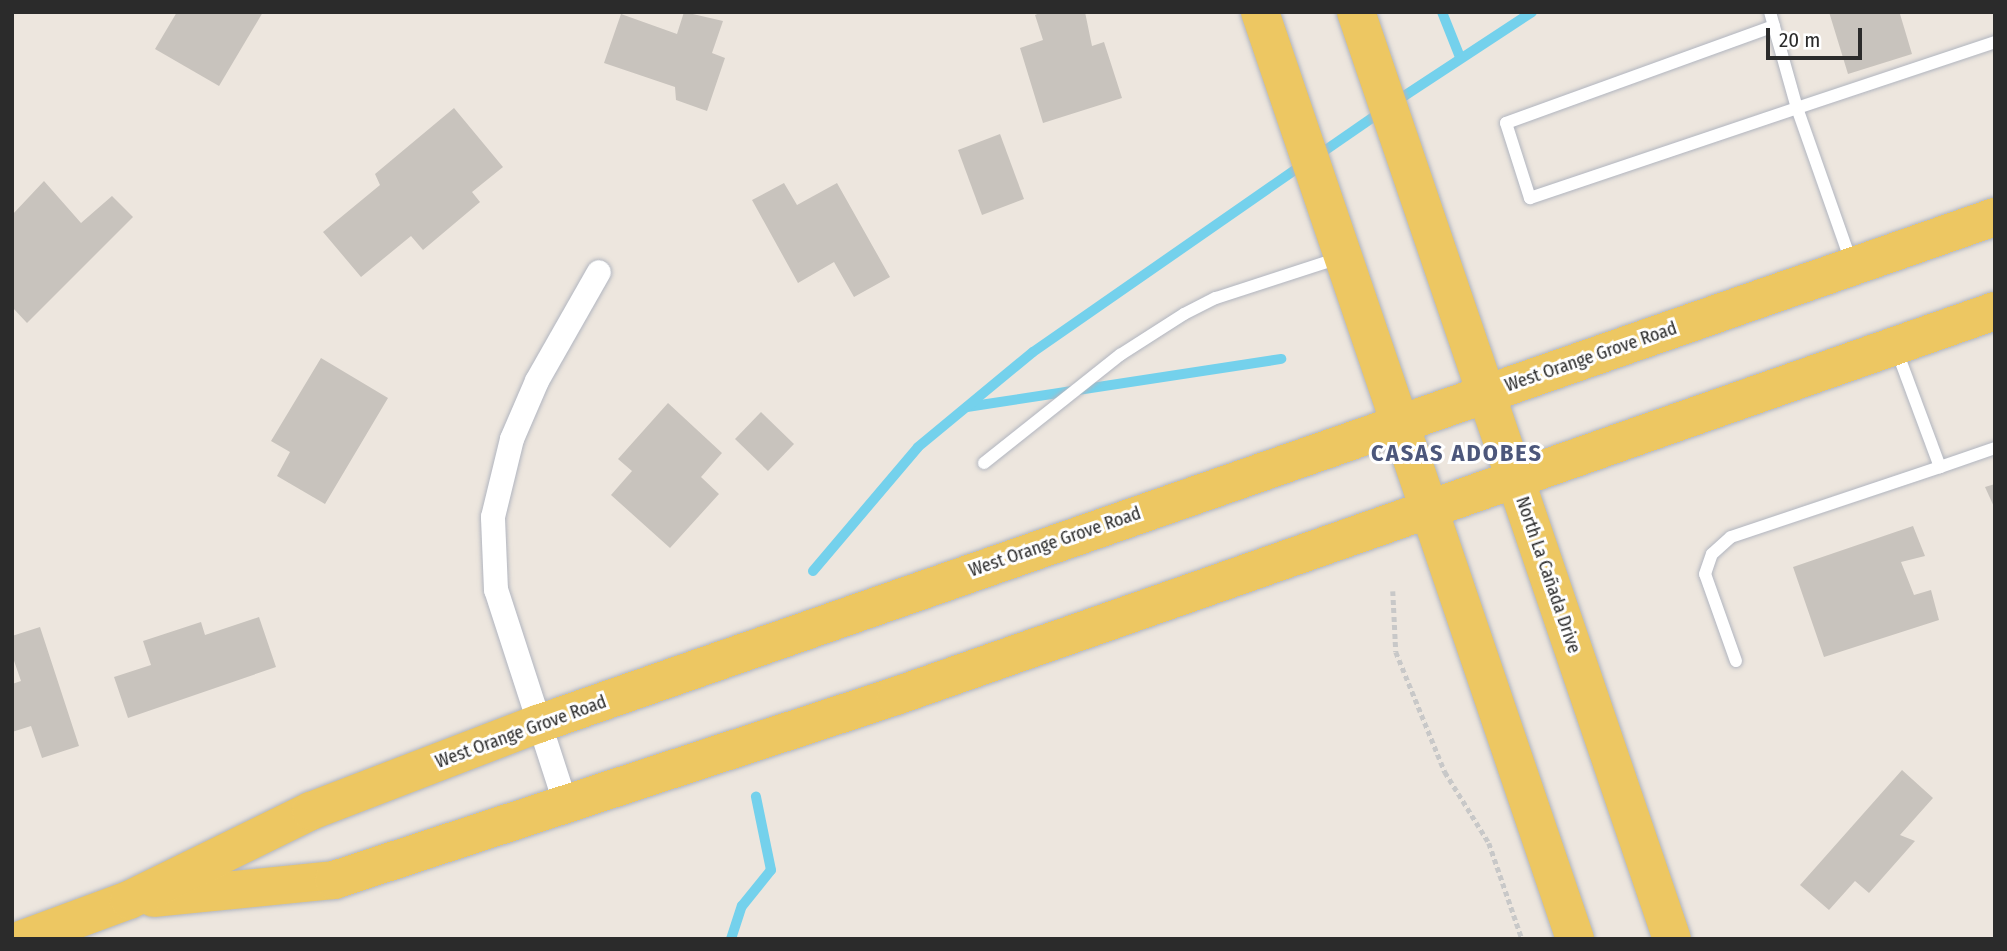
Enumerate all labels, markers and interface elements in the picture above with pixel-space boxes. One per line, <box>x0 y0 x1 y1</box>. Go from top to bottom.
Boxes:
scale bar <box>1769 14 1865 58</box>
text: 20 m <box>1779 27 1820 53</box>
street label: West Orange Grove Road <box>1502 317 1680 397</box>
district label: CASAS ADOBES <box>1373 440 1541 468</box>
street label: North La Cañada Drive <box>1511 494 1585 656</box>
street label: West Orange Grove Road <box>966 502 1144 582</box>
street label: West Orange Grove Road <box>433 691 609 773</box>

